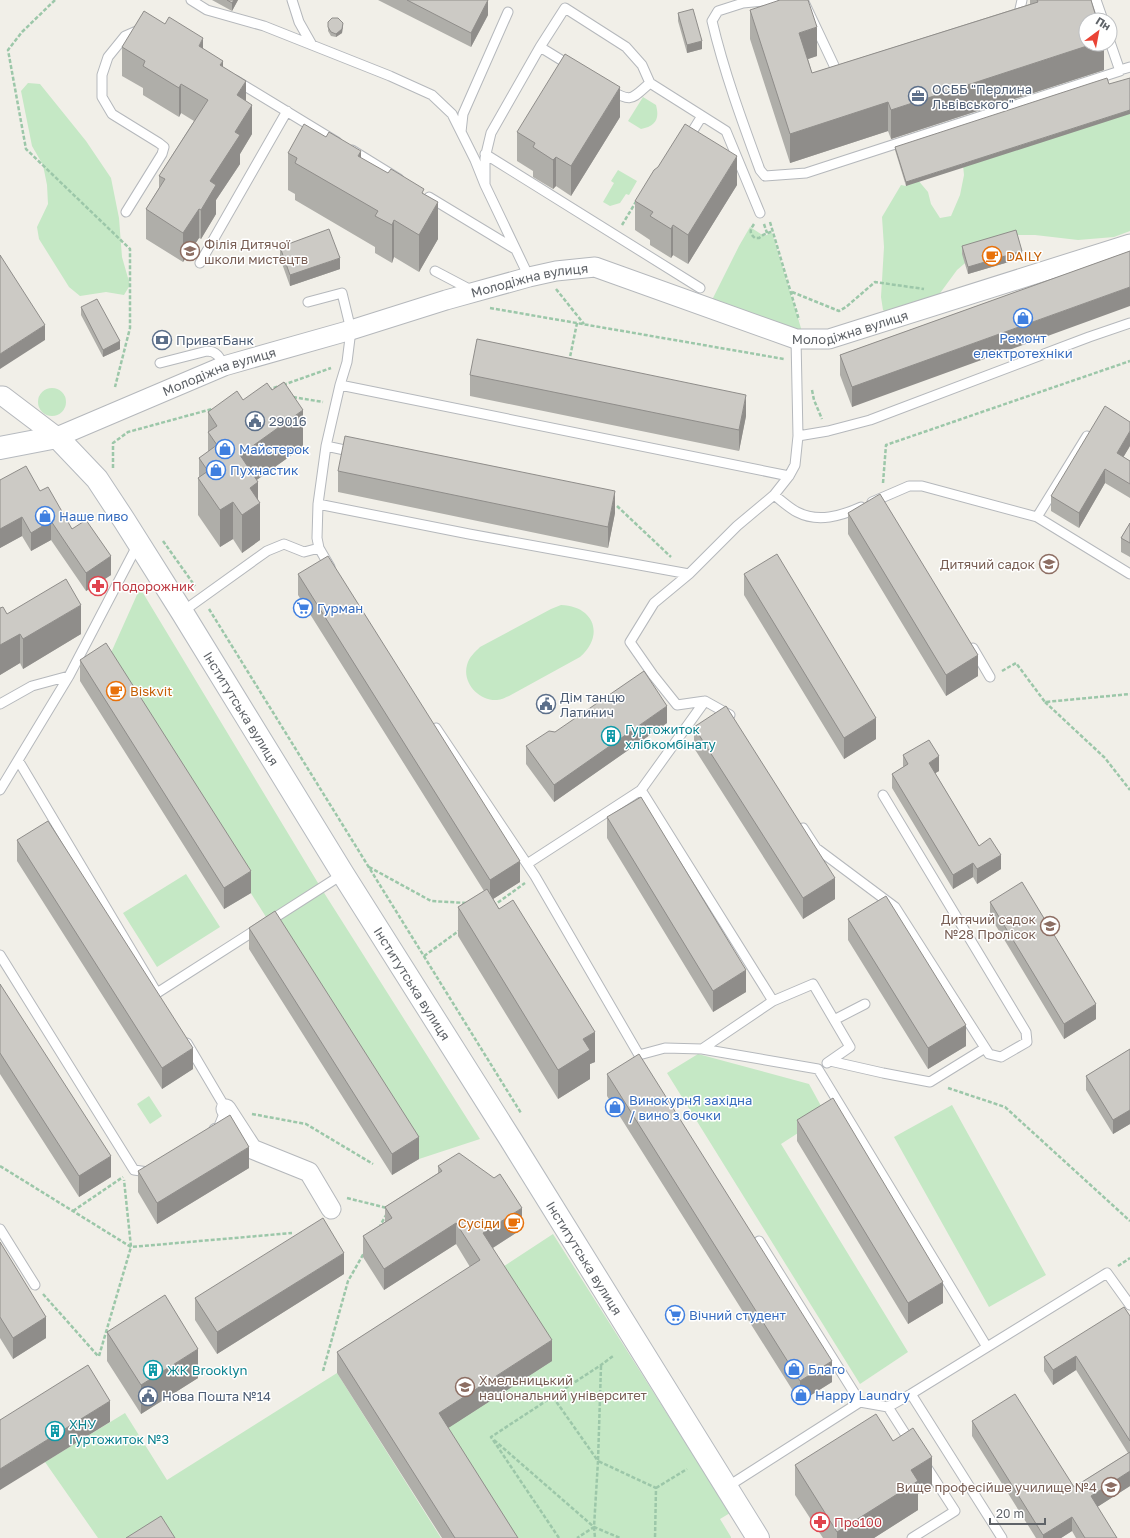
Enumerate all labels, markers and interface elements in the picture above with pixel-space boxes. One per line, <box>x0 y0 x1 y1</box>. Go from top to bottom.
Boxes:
north arrow <box>1078 12 1118 52</box>
text: Пн <box>1094 14 1114 33</box>
place label: ОСББ "Перлина Львівського" <box>932 81 1032 112</box>
office icon: ОСББ "Перлина Львівського" <box>907 85 929 107</box>
place label: Філія Дитячої школи мистецтв <box>204 236 308 267</box>
school or university icon: Філія Дитячої школи мистецтв <box>179 240 201 262</box>
cafe icon: DAILY <box>981 245 1003 267</box>
place label: DAILY <box>1006 248 1042 264</box>
street label: Молодіжна вулиця <box>469 260 589 301</box>
street label: Молодіжна вулиця <box>792 307 910 348</box>
shop icon: Ремонт електротехніки <box>1012 307 1034 329</box>
bank icon: ПриватБанк <box>151 329 173 351</box>
place label: Ремонт електротехніки <box>973 330 1073 361</box>
place label: ПриватБанк <box>176 332 255 348</box>
street label: Молодіжна вулиця <box>160 344 278 399</box>
public building icon: 29016 <box>244 410 266 432</box>
place label: 29016 <box>269 413 307 429</box>
shop icon: Майстерок <box>214 438 236 460</box>
place label: Майстерок <box>239 441 310 457</box>
shop icon: Пухнастик <box>205 459 227 481</box>
place label: Пухнастик <box>230 462 299 478</box>
shop icon: Наше пиво <box>34 505 56 527</box>
place label: Наше пиво <box>59 508 129 524</box>
school or university icon: Дитячий садок <box>1038 553 1060 575</box>
place label: Дитячий садок <box>940 556 1036 572</box>
pharmacy icon: Подорожник <box>87 575 109 597</box>
place label: Подорожник <box>112 578 195 594</box>
supermarket icon: Гурман <box>292 597 314 619</box>
place label: Гурман <box>317 600 363 616</box>
street label: Інститутська вулиця <box>200 648 282 768</box>
cafe icon: Biskvit <box>105 680 127 702</box>
place label: Biskvit <box>130 683 173 699</box>
place label: Дім танцю Латинич <box>560 689 625 720</box>
public building icon: Дім танцю Латинич <box>535 693 557 715</box>
place label: Гуртожиток хлібкомбінату <box>625 721 717 752</box>
building icon: Гуртожиток хлібкомбінату <box>600 725 622 747</box>
place label: Дитячий садок №28 Пролісок <box>941 911 1037 942</box>
school or university icon: Дитячий садок №28 Пролісок <box>1039 915 1061 937</box>
street label: Інститутська вулиця <box>370 924 454 1043</box>
place label: ВинокурнЯ західна / вино з бочки <box>629 1092 752 1123</box>
shop icon: ВинокурнЯ західна / вино з бочки <box>604 1096 626 1118</box>
street label: Інститутська вулиця <box>543 1198 626 1318</box>
cafe icon: Сусіди <box>503 1212 525 1234</box>
place label: Сусіди <box>458 1215 500 1231</box>
supermarket icon: Вічний студент <box>664 1304 686 1326</box>
place label: Вічний студент <box>689 1307 786 1323</box>
shop icon: Благо <box>783 1358 805 1380</box>
building icon: ЖК Brooklyn <box>142 1359 164 1381</box>
place label: Благо <box>808 1361 845 1377</box>
place label: ЖК Brooklyn <box>167 1362 248 1378</box>
place label: Хмельницький національний університет <box>479 1372 648 1403</box>
school or university icon: Хмельницький національний університет <box>454 1376 476 1398</box>
shop icon: Happy Laundry <box>790 1384 812 1406</box>
public building icon: Нова Пошта №14 <box>137 1385 159 1407</box>
place label: Happy Laundry <box>815 1387 911 1403</box>
place label: Нова Пошта №14 <box>162 1388 271 1404</box>
place label: ХНУ Гуртожиток №3 <box>69 1416 169 1447</box>
building icon: ХНУ Гуртожиток №3 <box>44 1420 66 1442</box>
school or university icon: Вище професійше училище №4 <box>1100 1476 1122 1498</box>
place label: Вище професійше училище №4 <box>896 1479 1097 1495</box>
scale bar <box>990 1500 1045 1526</box>
text: 20 m <box>996 1506 1024 1521</box>
pharmacy icon: Про100 <box>809 1511 831 1533</box>
place label: Про100 <box>834 1514 882 1530</box>

